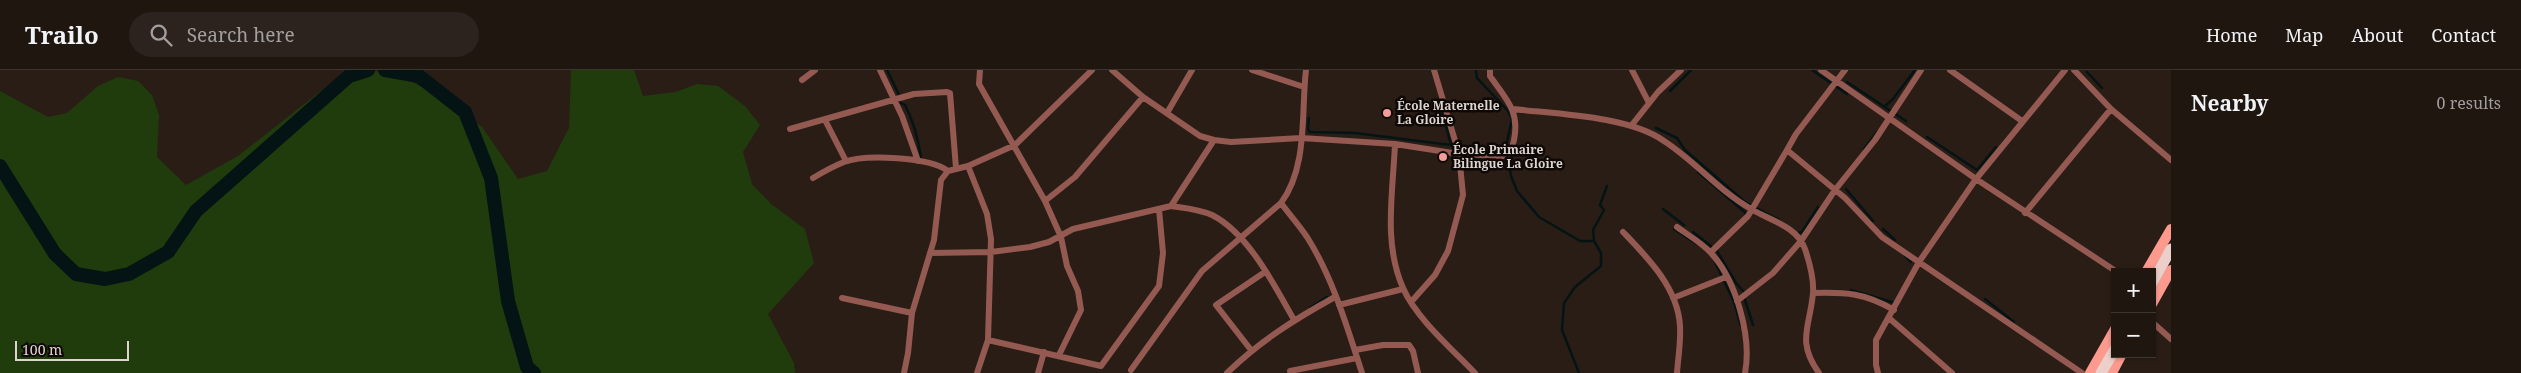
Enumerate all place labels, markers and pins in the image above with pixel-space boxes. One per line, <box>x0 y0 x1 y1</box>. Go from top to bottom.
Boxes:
place label: École Maternelle La Gloire <box>1397 97 1500 128</box>
marker: École Maternelle La Gloire <box>1381 107 1393 119</box>
place label: École Primaire Bilingue La Gloire <box>1453 141 1563 172</box>
marker: École Primaire Bilingue La Gloire <box>1437 151 1449 163</box>

